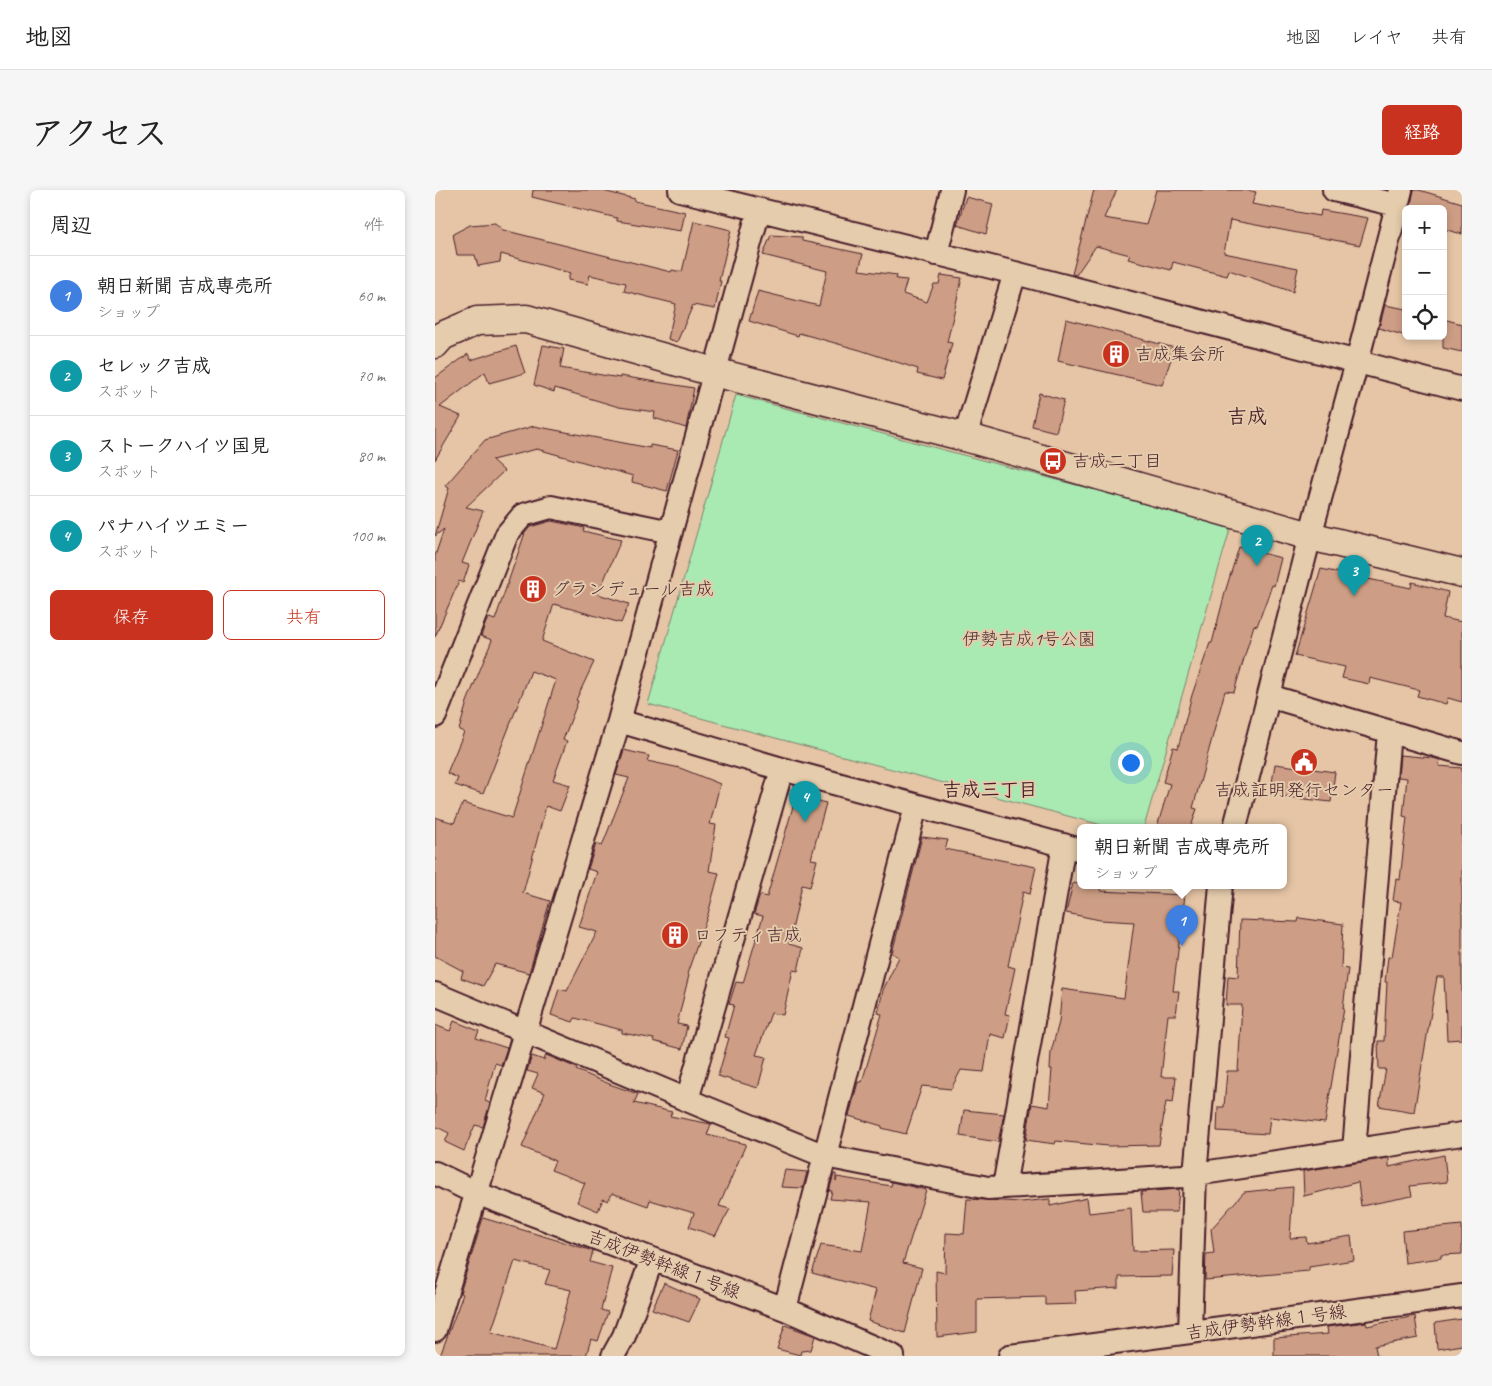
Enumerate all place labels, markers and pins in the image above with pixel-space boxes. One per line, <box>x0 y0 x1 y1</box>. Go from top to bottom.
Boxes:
building icon: 吉成集会所 <box>1101 339 1131 369</box>
place label: 吉成集会所 <box>1135 343 1225 365</box>
bus stop icon: 吉成二丁目 <box>1038 446 1068 476</box>
place label: 吉成二丁目 <box>1072 450 1162 472</box>
pin: 2 <box>1241 525 1273 566</box>
pin: 3 <box>1338 555 1370 596</box>
building icon: グランデュール吉成 <box>518 574 548 604</box>
place label: グランデュール吉成 <box>552 578 714 600</box>
public building icon: 吉成証明発行センター <box>1289 747 1319 777</box>
place label: 吉成証明発行センター <box>1214 779 1394 801</box>
pin: 4 <box>789 781 821 822</box>
pin: 1 <box>1166 905 1198 946</box>
building icon: ロフティ吉成 <box>660 920 690 950</box>
place label: ロフティ吉成 <box>694 924 802 946</box>

